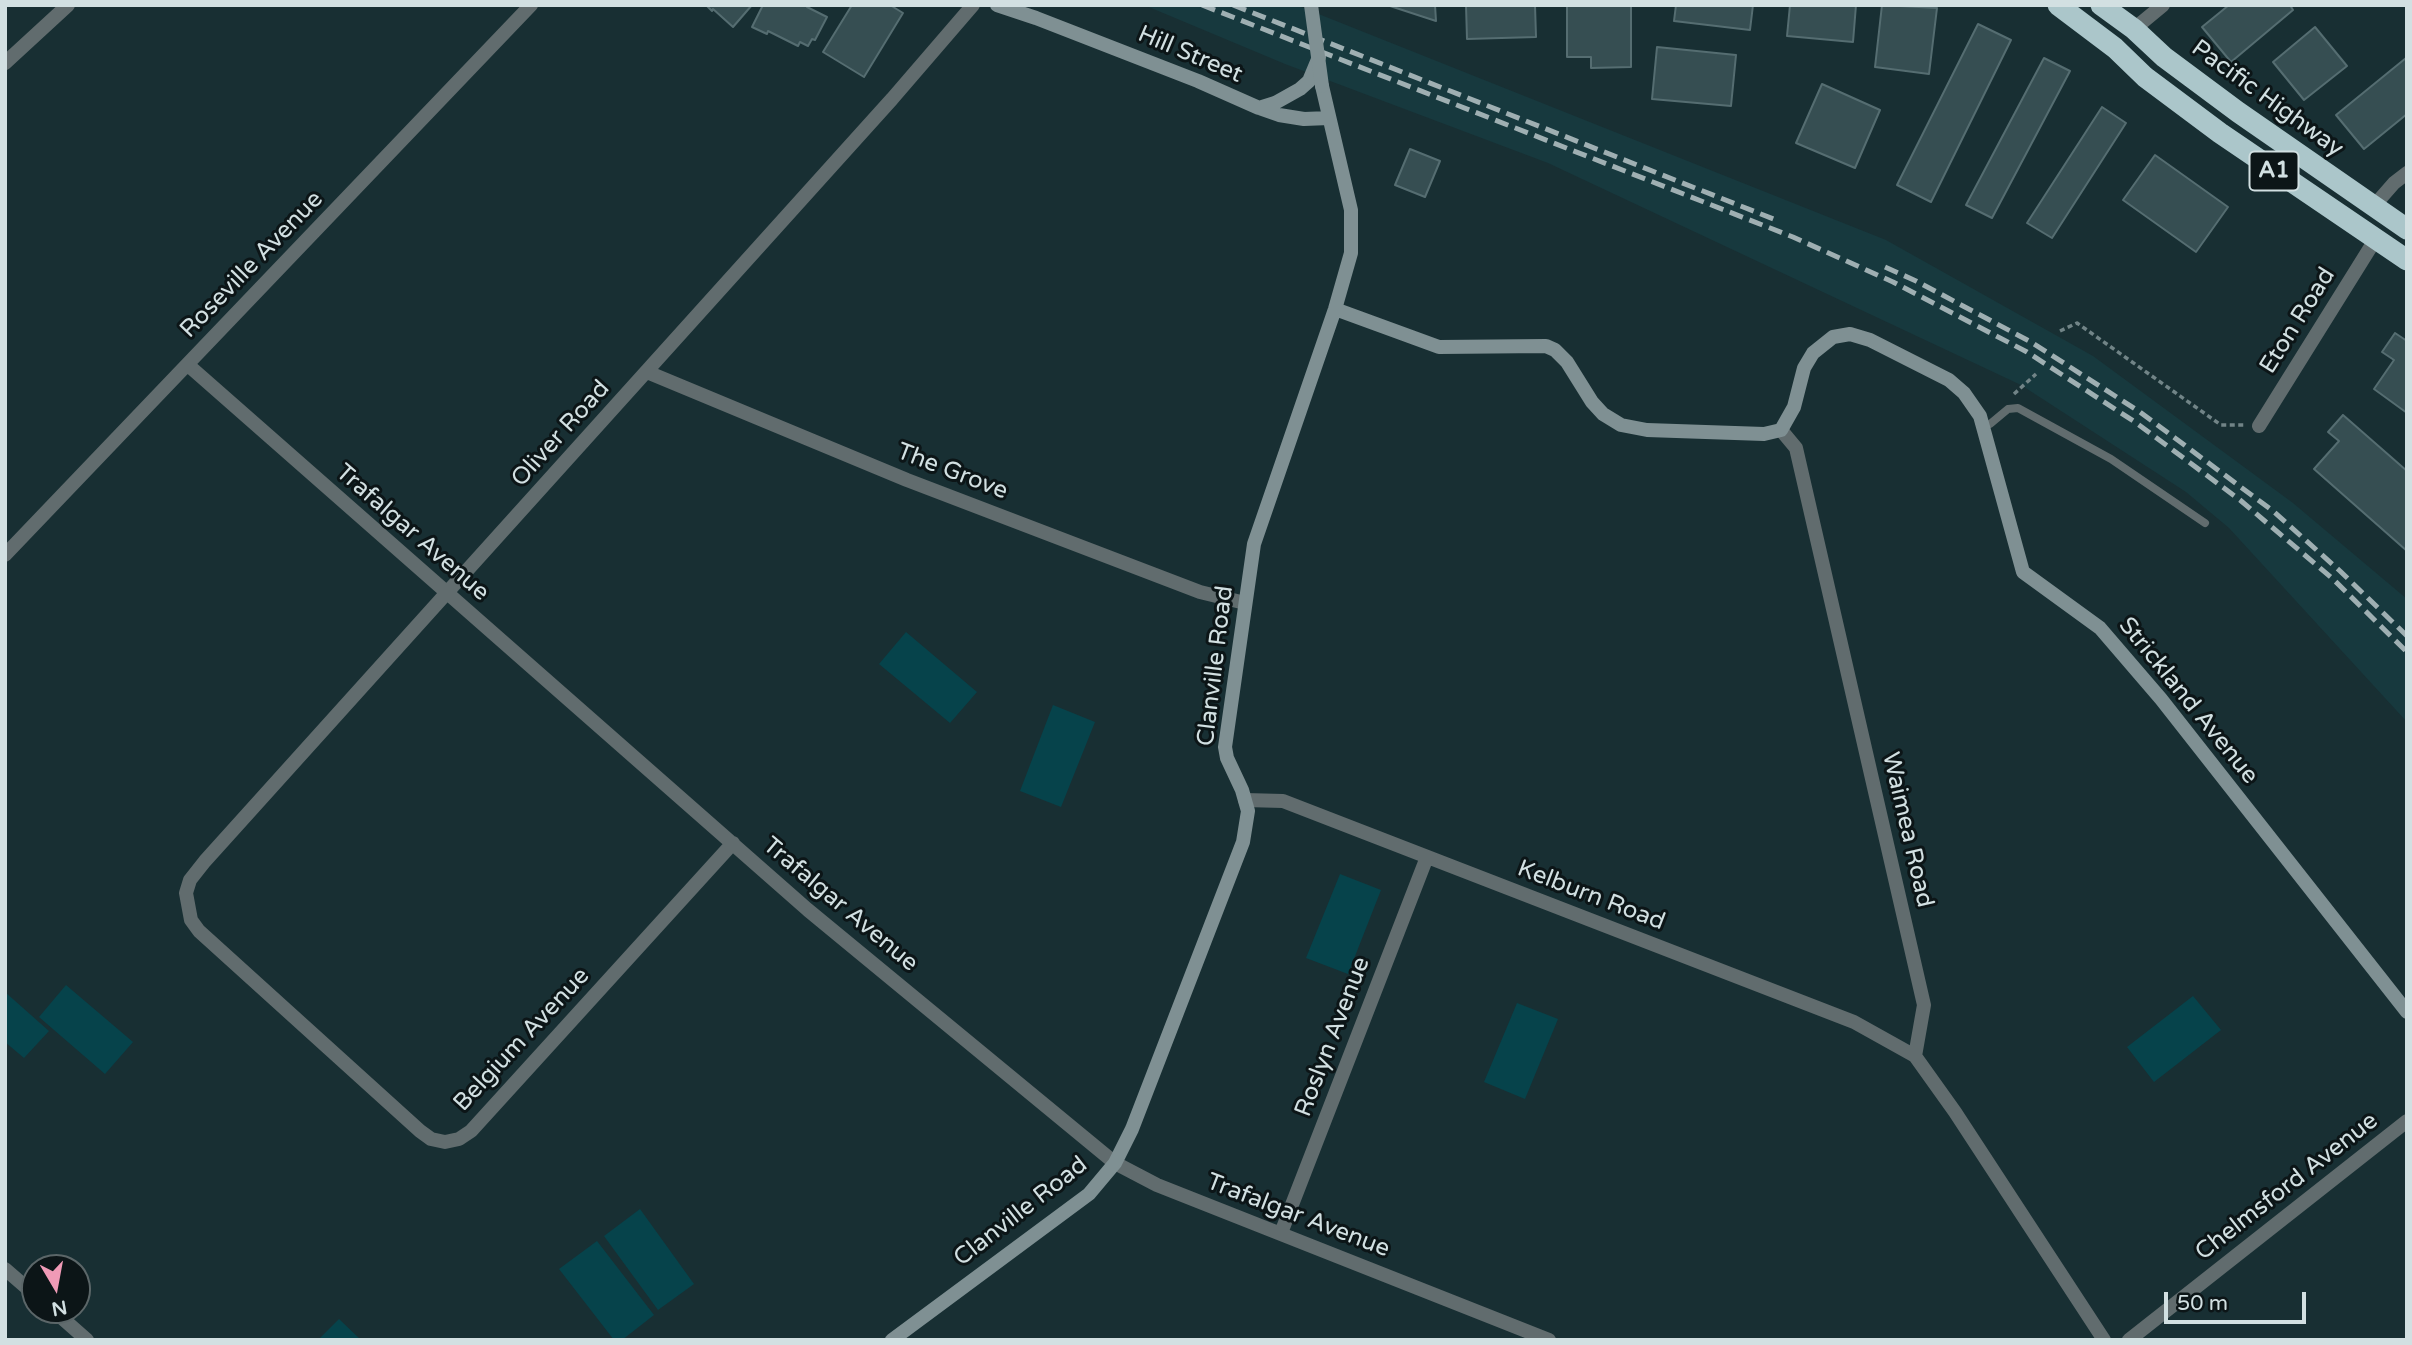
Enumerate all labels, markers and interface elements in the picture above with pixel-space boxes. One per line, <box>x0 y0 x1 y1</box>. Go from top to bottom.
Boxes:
street label: Hill Street <box>1133 20 1247 90</box>
street label: Pacific Highway <box>2186 34 2348 164</box>
road number: A1 <box>2250 152 2298 190</box>
street label: Roseville Avenue <box>175 186 329 344</box>
street label: Eton Road <box>2254 263 2342 379</box>
street label: Oliver Road <box>506 375 616 493</box>
street label: The Grove <box>892 438 1012 506</box>
street label: Trafalgar Avenue <box>329 459 495 607</box>
street label: Clanville Road <box>1192 584 1240 748</box>
street label: Strickland Avenue <box>2112 612 2264 790</box>
street label: Waimea Road <box>1875 750 1939 910</box>
street label: Trafalgar Avenue <box>757 832 923 978</box>
street label: Kelburn Road <box>1513 855 1669 937</box>
street label: Roslyn Avenue <box>1289 953 1377 1121</box>
street label: Belgium Avenue <box>448 962 596 1118</box>
street label: Chelmsford Avenue <box>2190 1107 2384 1267</box>
street label: Clanville Road <box>949 1151 1093 1273</box>
street label: Trafalgar Avenue <box>1202 1168 1394 1264</box>
north arrow <box>21 1254 91 1324</box>
scale bar <box>2167 1278 2309 1322</box>
text: 50 m <box>2177 1291 2228 1316</box>
text: N <box>50 1296 69 1320</box>

